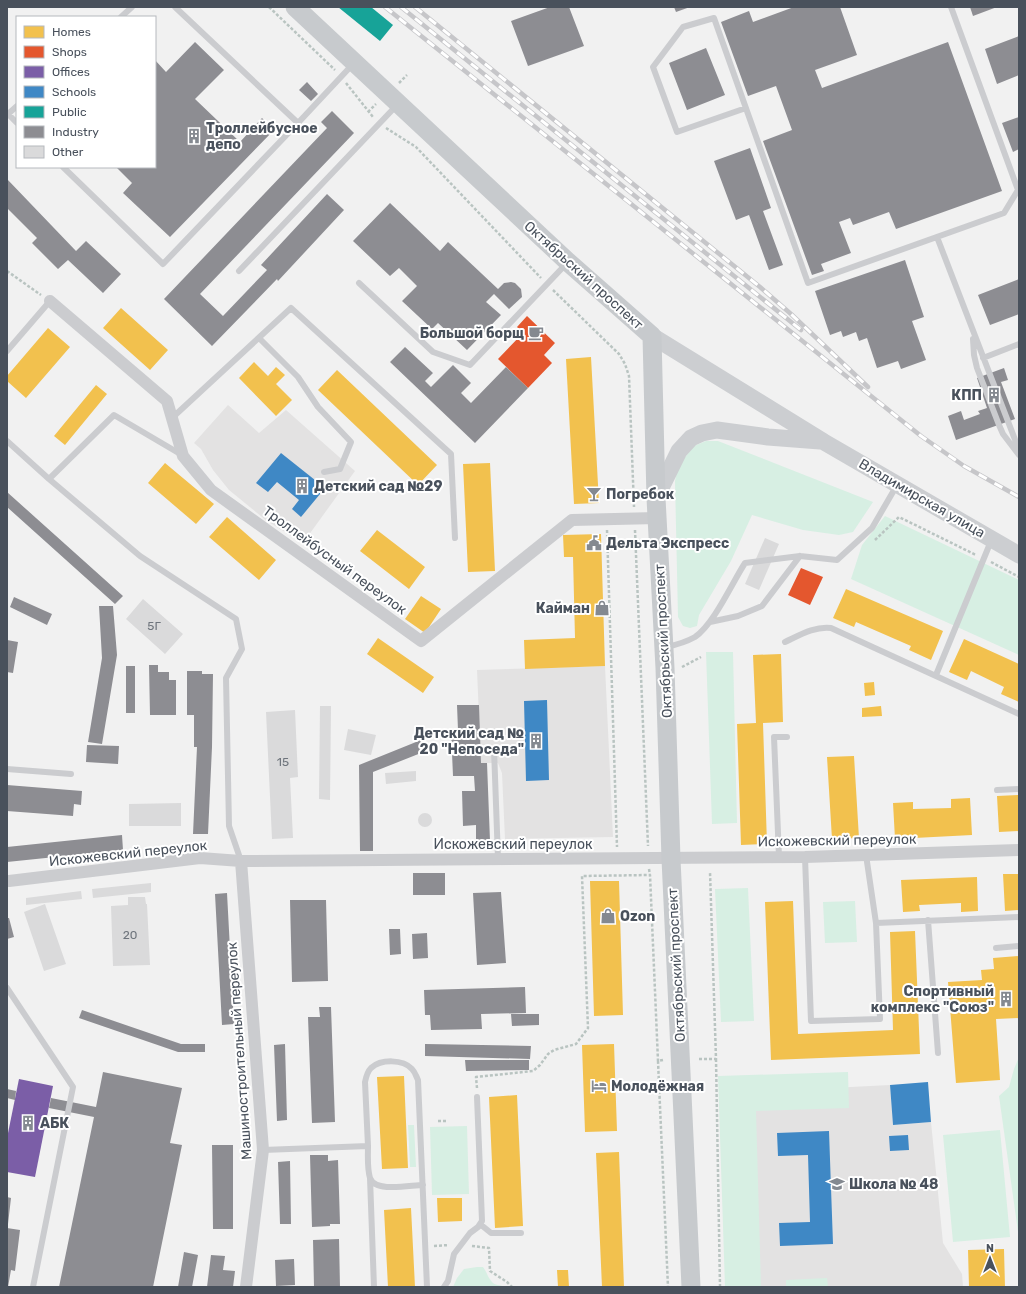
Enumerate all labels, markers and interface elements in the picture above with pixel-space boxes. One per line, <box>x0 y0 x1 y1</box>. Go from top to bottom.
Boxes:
legend <box>16 16 156 168</box>
text: Homes <box>52 25 91 39</box>
text: Shops <box>52 45 87 59</box>
text: Offices <box>52 65 90 79</box>
text: Schools <box>52 85 96 99</box>
text: Public <box>52 105 87 119</box>
place label: Троллейбусное депо <box>206 120 318 153</box>
text: Industry <box>52 125 99 139</box>
building icon: Троллейбусное депо <box>185 127 203 145</box>
text: Other <box>52 145 84 159</box>
street label: Октябрьский проспект <box>521 217 647 333</box>
cafe icon: Большой борщ <box>527 324 545 342</box>
place label: Большой борщ <box>420 325 524 342</box>
building icon: КПП <box>985 386 1003 404</box>
place label: КПП <box>951 387 982 404</box>
street label: Владимирская улица <box>856 455 988 542</box>
building icon: Детский сад №29 <box>293 477 311 495</box>
place label: Детский сад №29 <box>314 478 442 495</box>
bar icon: Погребок <box>585 485 603 503</box>
place label: Погребок <box>606 486 675 503</box>
street label: Троллейбусный переулок <box>259 503 410 619</box>
public building icon: Дельта Экспресс <box>585 534 603 552</box>
place label: Дельта Экспресс <box>606 535 729 552</box>
street label: Октябрьский проспект <box>651 564 676 718</box>
shop icon: Кайман <box>593 599 611 617</box>
place label: Кайман <box>536 600 590 617</box>
house number: 5Г <box>147 619 161 633</box>
place label: Детский сад № 20 "Непоседа" <box>414 725 524 758</box>
building icon: Детский сад № 20 "Непоседа" <box>527 732 545 750</box>
house number: 15 <box>277 755 289 769</box>
street label: Искожевский переулок <box>757 831 917 850</box>
street label: Искожевский переулок <box>434 836 593 853</box>
street label: Искожевский переулок <box>48 837 208 870</box>
street label: Октябрьский проспект <box>664 888 689 1042</box>
shop icon: Ozon <box>599 907 617 925</box>
place label: Ozon <box>620 908 655 925</box>
house number: 20 <box>123 928 137 942</box>
street label: Машиностроительный переулок <box>223 941 256 1160</box>
place label: Спортивный комплекс "Союз" <box>871 983 994 1016</box>
building icon: Спортивный комплекс "Союз" <box>997 990 1015 1008</box>
hotel icon: Молодёжная <box>590 1077 608 1095</box>
place label: Молодёжная <box>611 1078 704 1095</box>
building icon: АБК <box>19 1114 37 1132</box>
place label: АБК <box>40 1115 69 1132</box>
school or university icon: Школа № 48 <box>828 1175 846 1193</box>
place label: Школа № 48 <box>849 1176 939 1193</box>
north arrow <box>970 1238 1010 1278</box>
text: N <box>986 1242 994 1255</box>

